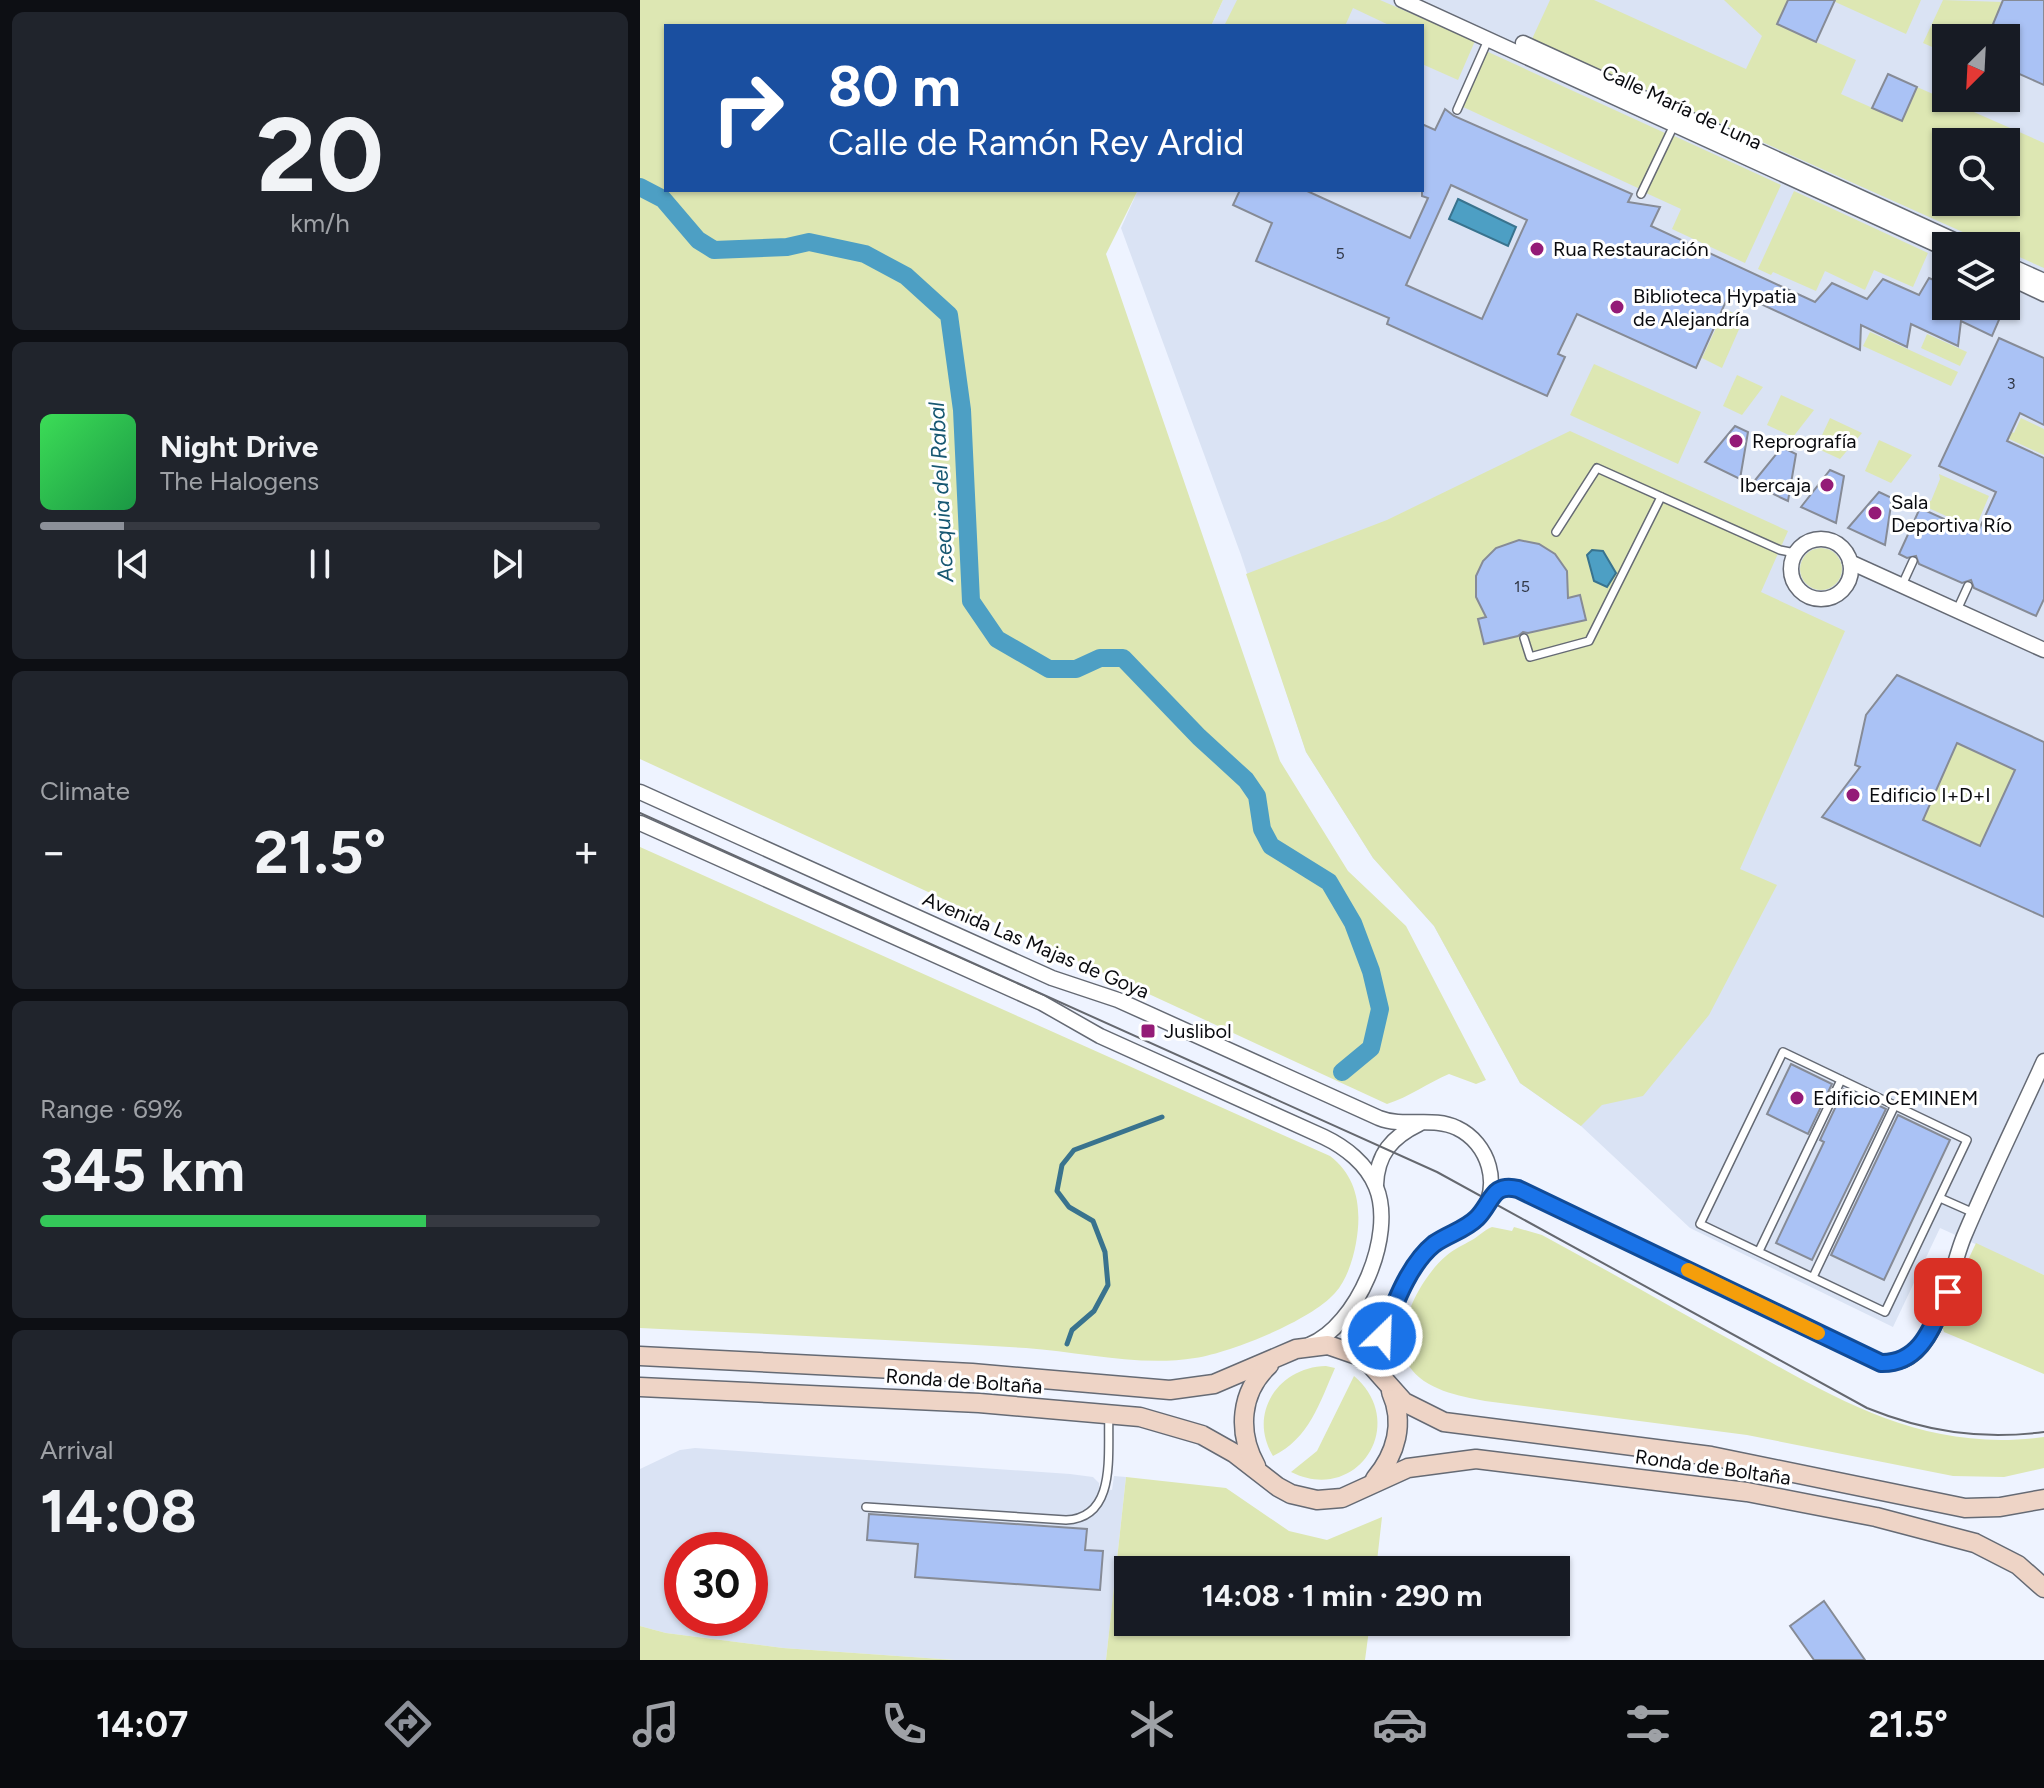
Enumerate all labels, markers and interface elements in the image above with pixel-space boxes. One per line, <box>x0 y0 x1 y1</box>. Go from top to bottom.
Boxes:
north arrow <box>1932 24 2020 112</box>
map controls <box>1932 24 2020 320</box>
text: 80 m <box>828 53 961 120</box>
icon: right <box>696 56 800 160</box>
street label: Calle María de Luna <box>1598 59 1766 155</box>
text: 20 <box>256 92 384 217</box>
text: Calle de Ramón Rey Ardid <box>828 121 1244 164</box>
button: search <box>1932 128 2020 216</box>
text: km/h <box>290 207 350 239</box>
button: layers <box>1932 232 2020 320</box>
place label: Rua Restauración <box>1553 237 1709 261</box>
marker: Rua Restauración <box>1528 240 1546 258</box>
house number: 5 <box>1335 244 1345 263</box>
place label: Biblioteca Hypatia de Alejandría <box>1633 284 1797 331</box>
marker: Biblioteca Hypatia de Alejandría <box>1608 298 1626 316</box>
house number: 3 <box>2007 374 2015 393</box>
water label: Acequia del Rabal <box>923 401 959 584</box>
text: Night Drive <box>160 428 318 465</box>
place label: Reprografía <box>1752 429 1857 453</box>
marker: Reprografía <box>1727 432 1745 450</box>
text: The Halogens <box>160 465 319 497</box>
place label: Ibercaja <box>1740 473 1811 497</box>
marker: Ibercaja <box>1818 476 1836 494</box>
place label: Sala Deportiva Río <box>1891 490 2012 537</box>
marker: Sala Deportiva Río <box>1866 504 1884 522</box>
icon: previous <box>111 542 155 586</box>
icon: pause <box>298 542 342 586</box>
icon: next <box>485 542 529 586</box>
house number: 15 <box>1514 577 1530 596</box>
text: Climate <box>40 775 130 807</box>
place label: Edificio I+D+I <box>1869 783 1991 807</box>
marker: Edificio I+D+I <box>1844 786 1862 804</box>
text: 21.5° <box>254 816 386 888</box>
text: − <box>40 825 67 878</box>
text: + <box>573 825 600 878</box>
street label: Avenida Las Majas de Goya <box>919 886 1153 1004</box>
place label: Juslibol <box>1164 1019 1232 1043</box>
marker: Juslibol <box>1139 1022 1157 1040</box>
place label: Edificio CEMINEM <box>1813 1086 1978 1110</box>
marker: Edificio CEMINEM <box>1788 1089 1806 1107</box>
text: Range · 69% <box>40 1093 183 1125</box>
text: 345 km <box>40 1134 245 1206</box>
pin <box>1914 1258 1982 1326</box>
icon: arrive <box>1926 1270 1970 1314</box>
position arrow <box>1340 1294 1424 1378</box>
street label: Ronda de Boltaña <box>885 1364 1043 1398</box>
text: Arrival <box>40 1434 113 1466</box>
street label: Ronda de Boltaña <box>1634 1444 1792 1490</box>
text: 14:08 <box>40 1475 197 1547</box>
speed limit sign: 30 <box>664 1532 768 1636</box>
text: 14:08 · 1 min · 290 m <box>1201 1577 1483 1614</box>
icon: directions <box>380 1696 436 1752</box>
icon: music <box>628 1696 684 1752</box>
icon: phone <box>876 1696 932 1752</box>
icon: climate <box>1124 1696 1180 1752</box>
icon: car <box>1372 1696 1428 1752</box>
icon: filters <box>1620 1696 1676 1752</box>
text: 14:07 <box>96 1703 188 1746</box>
text: 21.5° <box>1868 1703 1948 1746</box>

